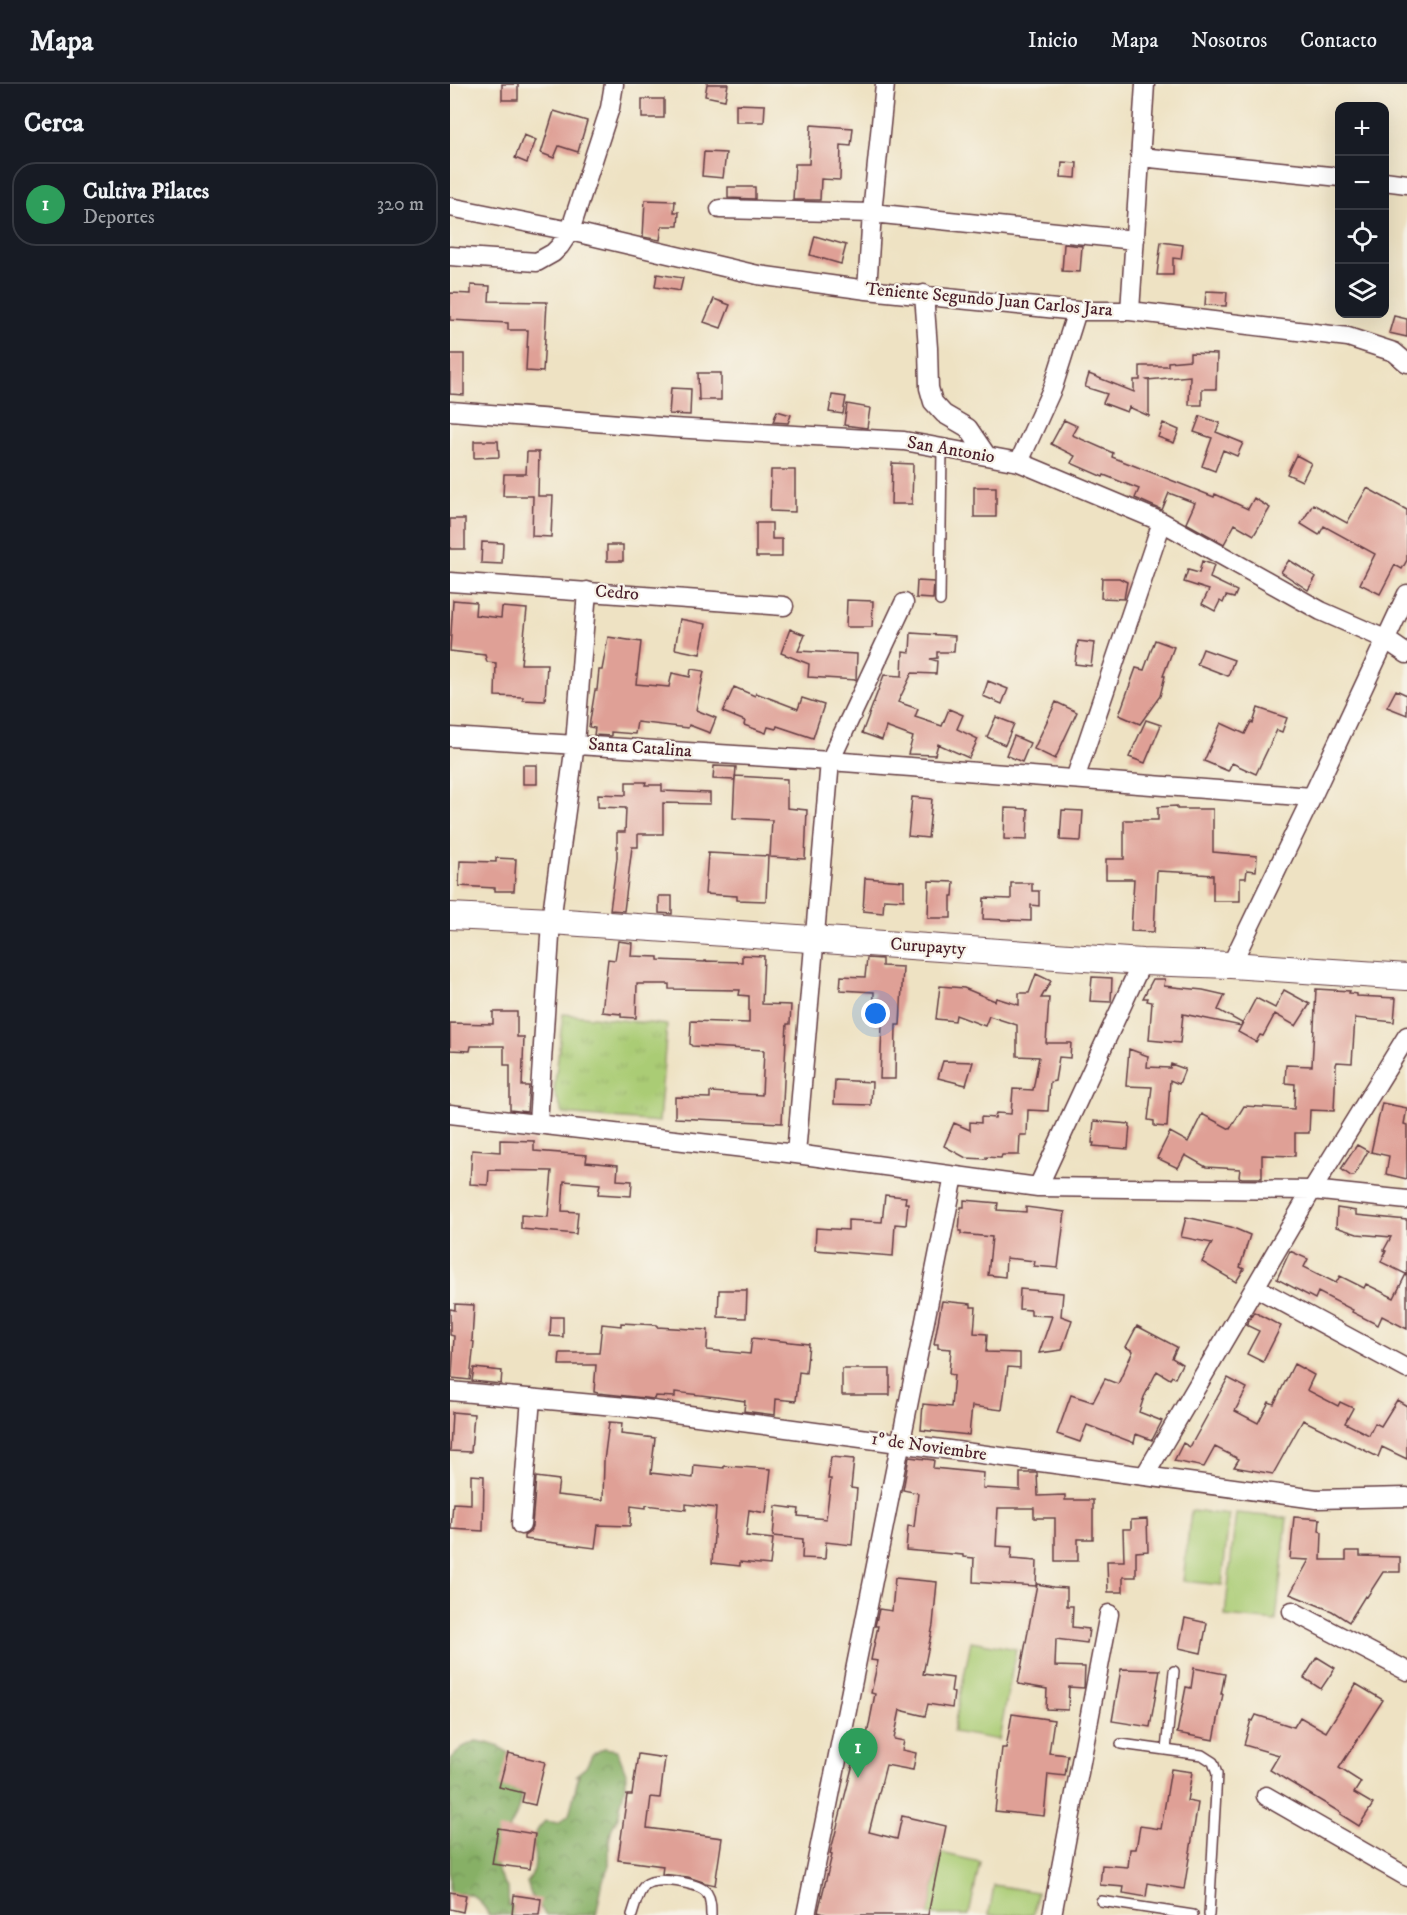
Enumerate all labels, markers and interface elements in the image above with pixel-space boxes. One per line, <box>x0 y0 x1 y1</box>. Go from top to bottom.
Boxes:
text: Mapa <box>30 24 93 59</box>
text: Inicio <box>1028 28 1078 54</box>
text: Mapa <box>1111 28 1158 54</box>
text: Nosotros <box>1191 28 1267 54</box>
text: Contacto <box>1300 28 1377 54</box>
map controls <box>1335 102 1389 318</box>
button: + <box>1335 102 1389 156</box>
text: Cerca <box>24 107 84 140</box>
button: − <box>1335 156 1389 210</box>
text: Cultiva Pilates <box>83 178 209 205</box>
text: 1 <box>42 192 49 217</box>
text: 320 m <box>377 192 424 217</box>
text: Deportes <box>83 205 155 230</box>
button: locate <box>1335 210 1389 264</box>
button: layers <box>1335 264 1389 318</box>
street label: Teniente Segundo Juan Carlos Jara <box>865 278 1114 322</box>
street label: San Antonio <box>906 431 997 469</box>
street label: Cedro <box>594 580 640 606</box>
street label: Santa Catalina <box>587 733 693 763</box>
street label: Curupayty <box>890 933 967 961</box>
your location <box>861 999 890 1028</box>
street label: 1º de Noviembre <box>870 1428 988 1466</box>
pin: 1 <box>838 1728 878 1778</box>

